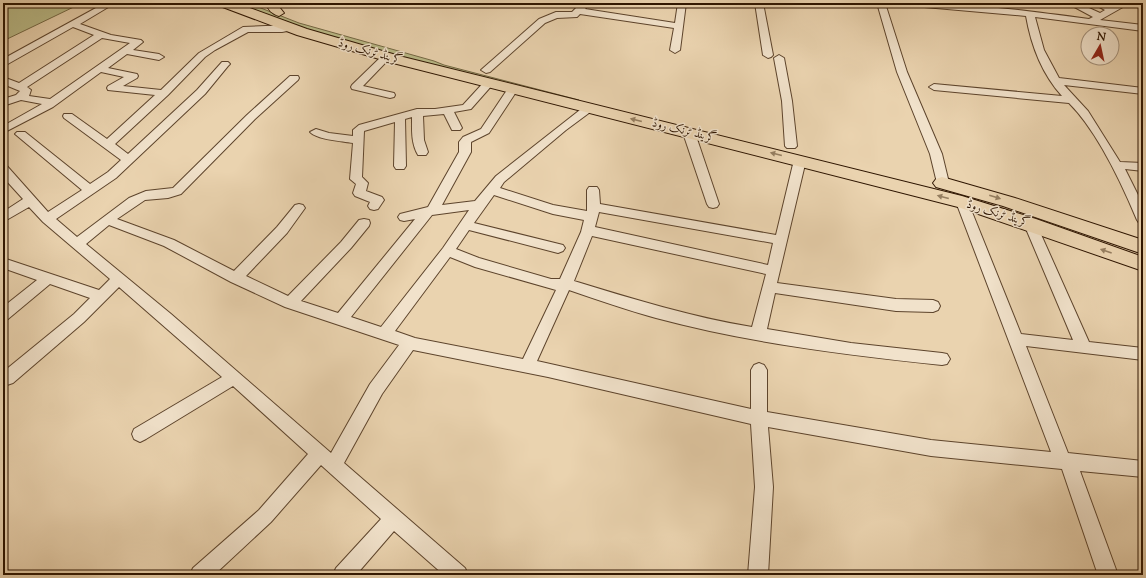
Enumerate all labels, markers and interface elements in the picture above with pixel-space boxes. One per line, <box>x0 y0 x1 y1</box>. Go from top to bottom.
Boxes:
north arrow <box>1080 26 1120 66</box>
text: N <box>1095 28 1107 46</box>
street label: گرینڈ ٹرنک روڈ <box>336 34 404 70</box>
street label: گرینڈ ٹرنک روڈ <box>650 114 718 148</box>
one-way arrow <box>630 116 643 122</box>
one-way arrow <box>770 151 782 157</box>
one-way arrow <box>937 194 949 200</box>
one-way arrow <box>989 195 1001 201</box>
street label: گرینڈ ٹرنک روڈ <box>964 196 1032 232</box>
one-way arrow <box>1100 247 1112 253</box>

